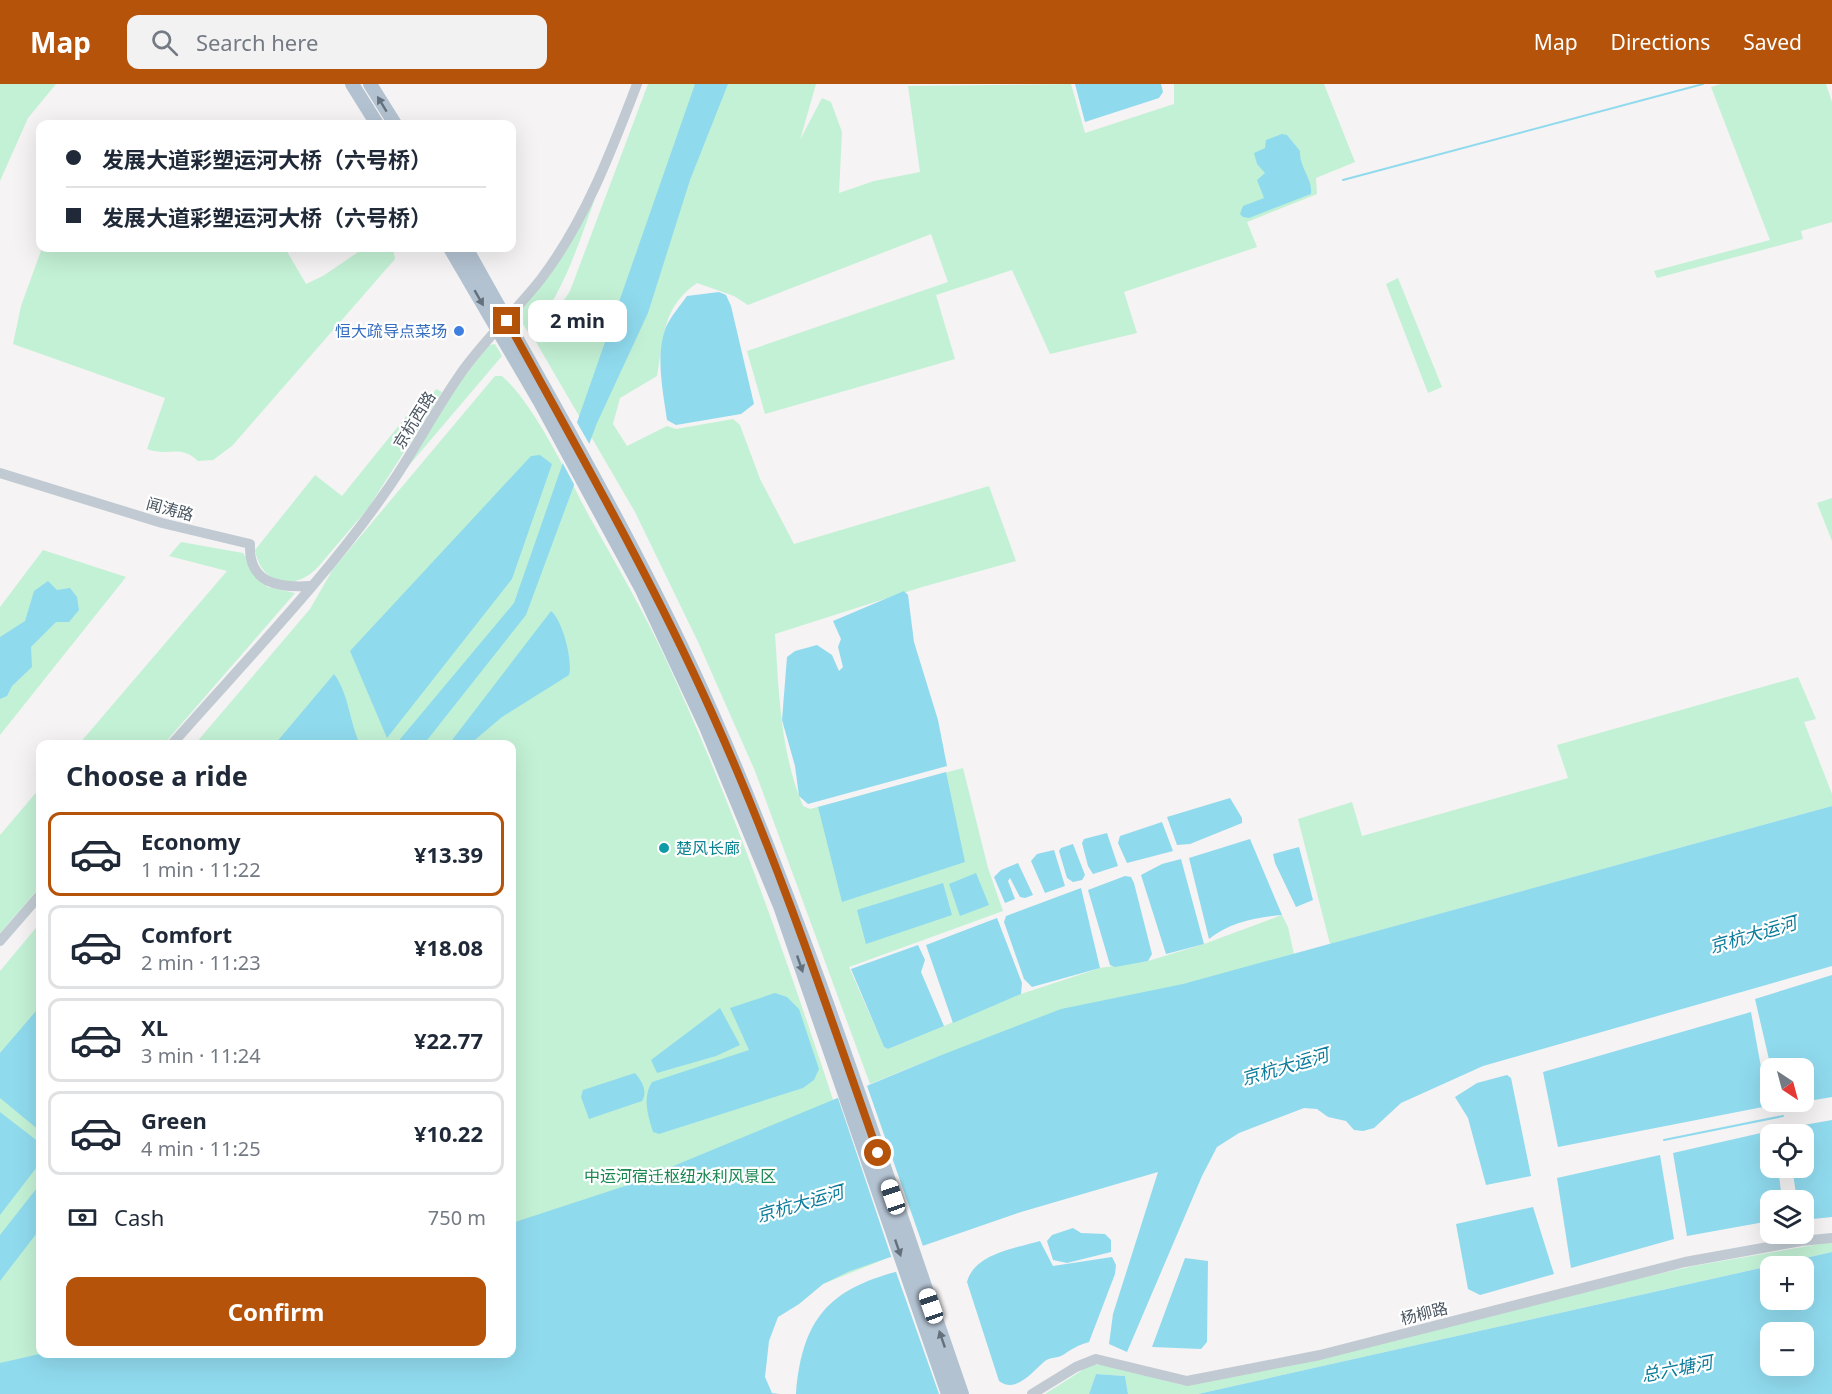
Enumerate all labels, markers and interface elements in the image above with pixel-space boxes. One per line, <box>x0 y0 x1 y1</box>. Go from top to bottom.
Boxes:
search box <box>127 15 547 69</box>
text: Map <box>30 23 91 61</box>
icon: search <box>148 26 181 59</box>
text: Search here <box>196 27 318 57</box>
text: Map <box>1534 28 1578 56</box>
text: Directions <box>1611 28 1710 56</box>
text: Saved <box>1743 28 1802 56</box>
one-way arrow <box>377 96 388 112</box>
text: 发展大道彩塑运河大桥（六号桥） <box>102 144 432 174</box>
text: 发展大道彩塑运河大桥（六号桥） <box>102 202 432 232</box>
one-way arrow <box>474 290 484 307</box>
callout: 2 min <box>528 300 627 342</box>
route end <box>493 307 520 334</box>
text: 2 min <box>550 307 605 334</box>
place label: 恒大疏导点菜场 <box>335 320 447 342</box>
marker: 恒大疏导点菜场 <box>452 324 466 338</box>
street label: 京杭西路 <box>388 387 440 453</box>
street label: 闻涛路 <box>144 492 196 526</box>
text: Choose a ride <box>66 757 248 794</box>
text: Economy <box>141 826 240 856</box>
icon: car <box>69 827 123 881</box>
place label: 楚风长廊 <box>676 837 740 859</box>
text: ¥13.39 <box>414 839 483 869</box>
marker: 楚风长廊 <box>657 841 671 855</box>
text: 1 min · 11:22 <box>141 856 261 883</box>
water label: 京杭大运河 <box>1706 909 1802 958</box>
text: Comfort <box>141 919 232 949</box>
icon: car <box>69 920 123 974</box>
text: ¥18.08 <box>414 932 483 962</box>
text: 2 min · 11:23 <box>141 949 261 976</box>
one-way arrow <box>795 956 805 974</box>
text: XL <box>141 1012 168 1042</box>
icon: car <box>69 1013 123 1067</box>
text: ¥22.77 <box>414 1025 483 1055</box>
water label: 京杭大运河 <box>1238 1041 1334 1090</box>
text: 3 min · 11:24 <box>141 1042 261 1069</box>
north arrow <box>1760 1058 1814 1112</box>
map controls <box>1760 1058 1814 1376</box>
text: Green <box>141 1105 207 1135</box>
icon: car <box>69 1106 123 1160</box>
text: ¥10.22 <box>414 1118 483 1148</box>
button: locate <box>1760 1124 1814 1178</box>
text: 4 min · 11:25 <box>141 1135 261 1162</box>
route start <box>864 1139 891 1166</box>
park label: 中运河宿迁枢纽水利风景区 <box>584 1165 776 1187</box>
car <box>879 1177 907 1217</box>
water label: 京杭大运河 <box>753 1178 849 1227</box>
button: layers <box>1760 1190 1814 1244</box>
icon: cash <box>66 1201 99 1234</box>
text: Cash <box>114 1202 164 1232</box>
text: 750 m <box>428 1204 486 1231</box>
one-way arrow <box>893 1239 903 1257</box>
button: + <box>1760 1256 1814 1310</box>
button: Confirm <box>66 1277 486 1346</box>
car <box>917 1286 945 1326</box>
street label: 杨柳路 <box>1398 1297 1450 1329</box>
button: − <box>1760 1322 1814 1376</box>
one-way arrow <box>937 1330 947 1348</box>
water label: 总六塘河 <box>1639 1349 1717 1387</box>

